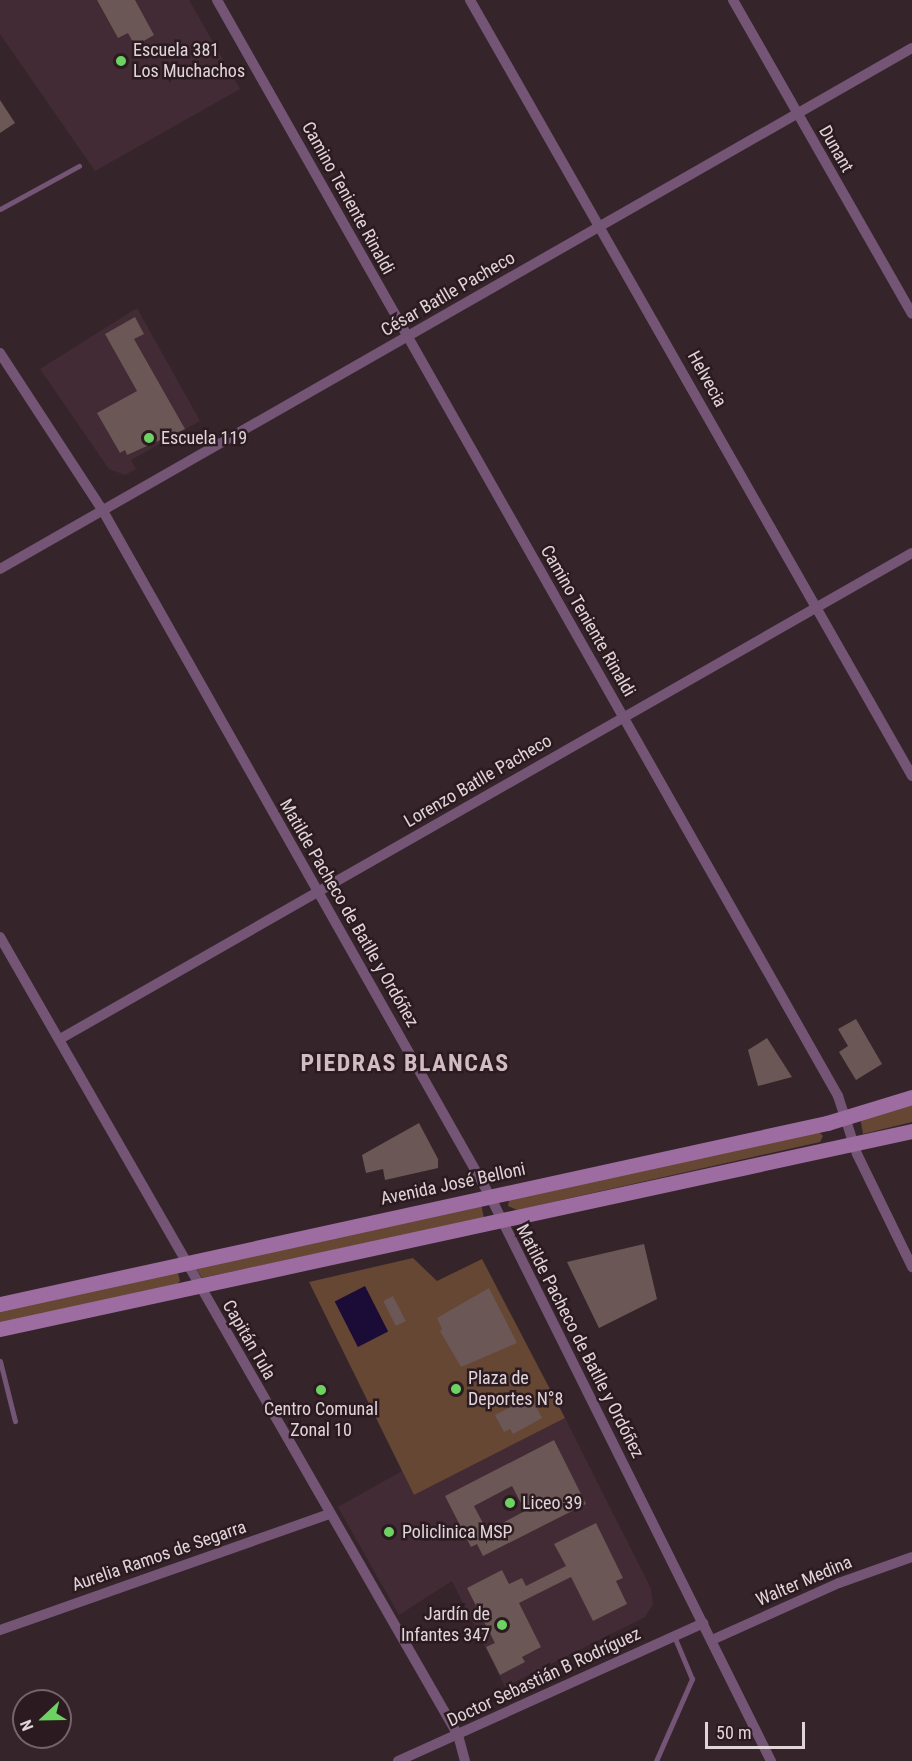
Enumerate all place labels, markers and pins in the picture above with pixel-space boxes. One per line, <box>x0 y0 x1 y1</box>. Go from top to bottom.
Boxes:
place label: Escuela 381 Los Muchachos <box>133 40 245 82</box>
marker: Escuela 381 Los Muchachos <box>114 54 128 68</box>
place label: Escuela 119 <box>161 427 247 449</box>
marker: Escuela 119 <box>142 431 156 445</box>
place label: Plaza de Deportes N°8 <box>468 1368 563 1410</box>
marker: Plaza de Deportes N°8 <box>449 1382 463 1396</box>
marker: Centro Comunal Zonal 10 <box>314 1383 328 1397</box>
place label: Centro Comunal Zonal 10 <box>264 1399 378 1442</box>
place label: Liceo 39 <box>522 1492 582 1514</box>
marker: Liceo 39 <box>503 1496 517 1510</box>
place label: Policlinica MSP <box>402 1521 513 1543</box>
marker: Policlinica MSP <box>380 1523 398 1541</box>
place label: Jardín de Infantes 347 <box>401 1604 490 1646</box>
marker: Jardín de Infantes 347 <box>495 1618 509 1632</box>

